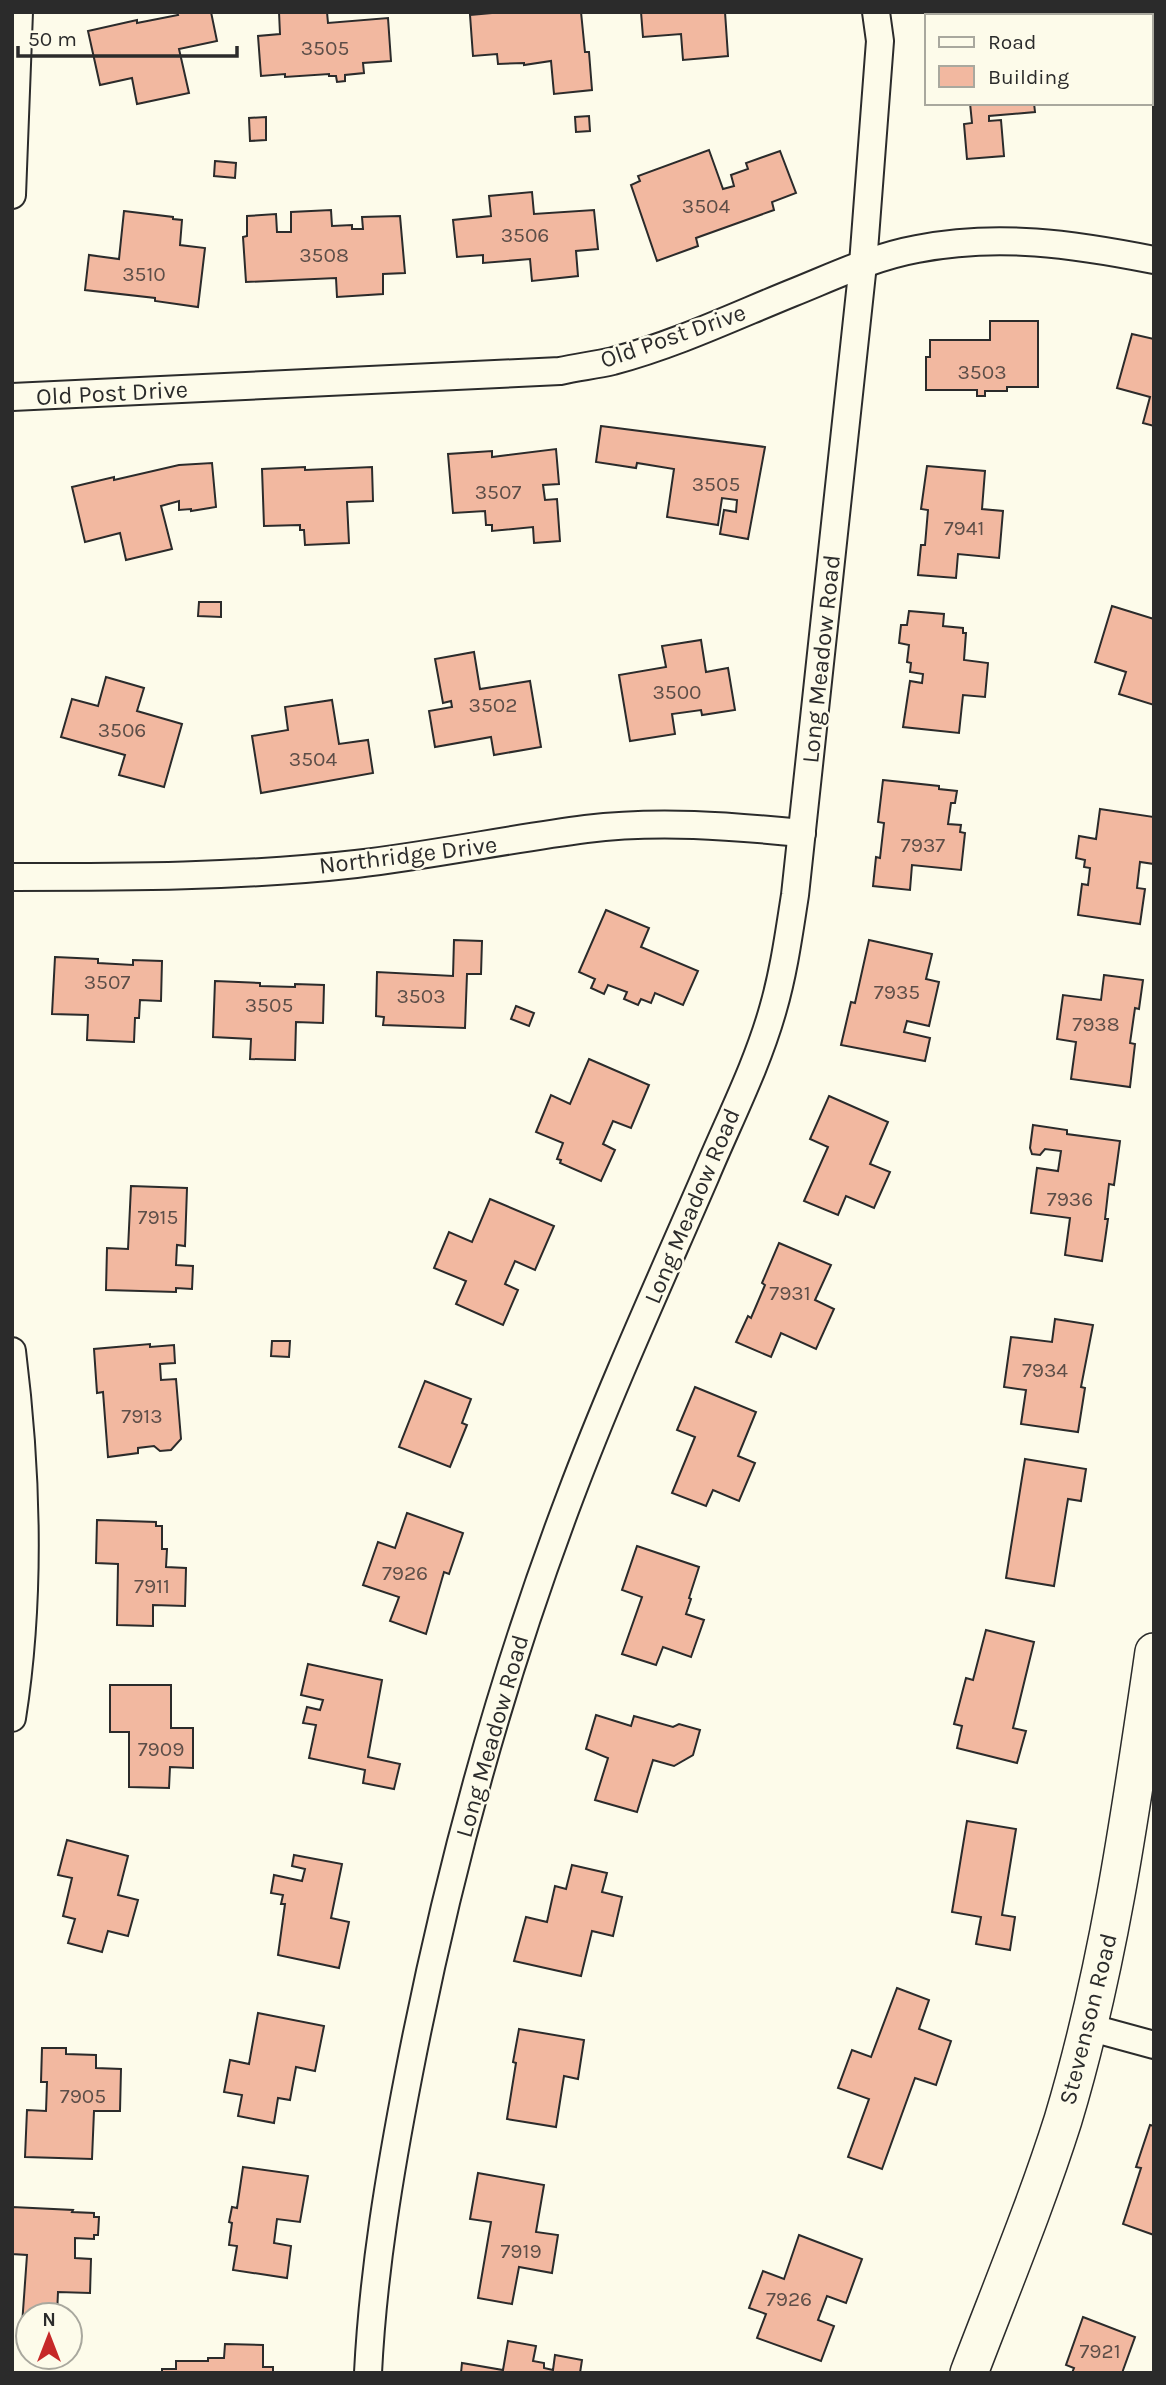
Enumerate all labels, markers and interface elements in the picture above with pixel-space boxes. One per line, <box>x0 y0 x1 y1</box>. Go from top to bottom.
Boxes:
scale bar <box>18 14 236 58</box>
legend <box>925 14 1152 105</box>
text: 50 m <box>28 27 77 51</box>
text: Road <box>988 30 1036 54</box>
house number: 3505 <box>301 36 349 60</box>
text: Building <box>988 65 1069 89</box>
house number: 3504 <box>682 194 730 218</box>
house number: 3506 <box>501 223 549 247</box>
house number: 3508 <box>299 243 349 267</box>
house number: 3510 <box>122 262 166 286</box>
street label: Old Post Drive <box>597 298 749 374</box>
house number: 3503 <box>957 360 1007 384</box>
street label: Old Post Drive <box>35 375 189 411</box>
house number: 3505 <box>692 472 740 496</box>
house number: 3507 <box>475 480 521 504</box>
house number: 7941 <box>944 516 984 540</box>
street label: Long Meadow Road <box>796 553 846 765</box>
house number: 3500 <box>652 680 702 704</box>
house number: 3502 <box>469 693 517 717</box>
house number: 3506 <box>98 718 146 742</box>
house number: 3504 <box>289 747 337 771</box>
street label: Northridge Drive <box>317 830 499 880</box>
house number: 7937 <box>901 833 945 857</box>
house number: 3507 <box>84 970 130 994</box>
house number: 7935 <box>874 980 920 1004</box>
house number: 3503 <box>396 984 446 1008</box>
house number: 3505 <box>245 993 293 1017</box>
house number: 7938 <box>1072 1012 1120 1036</box>
street label: Long Meadow Road <box>638 1104 746 1308</box>
house number: 7936 <box>1047 1187 1093 1211</box>
house number: 7915 <box>138 1205 178 1229</box>
house number: 7931 <box>769 1281 811 1305</box>
house number: 7934 <box>1022 1358 1068 1382</box>
house number: 7913 <box>121 1404 163 1428</box>
house number: 7926 <box>382 1561 428 1585</box>
house number: 7911 <box>134 1574 170 1598</box>
street label: Long Meadow Road <box>450 1631 534 1841</box>
house number: 7909 <box>138 1737 184 1761</box>
street label: Stevenson Road <box>1053 1930 1123 2108</box>
house number: 7905 <box>60 2084 106 2108</box>
house number: 7919 <box>500 2239 542 2263</box>
house number: 7926 <box>766 2287 812 2311</box>
north arrow <box>14 2301 84 2371</box>
text: N <box>42 2309 56 2331</box>
house number: 7921 <box>1079 2339 1121 2363</box>

